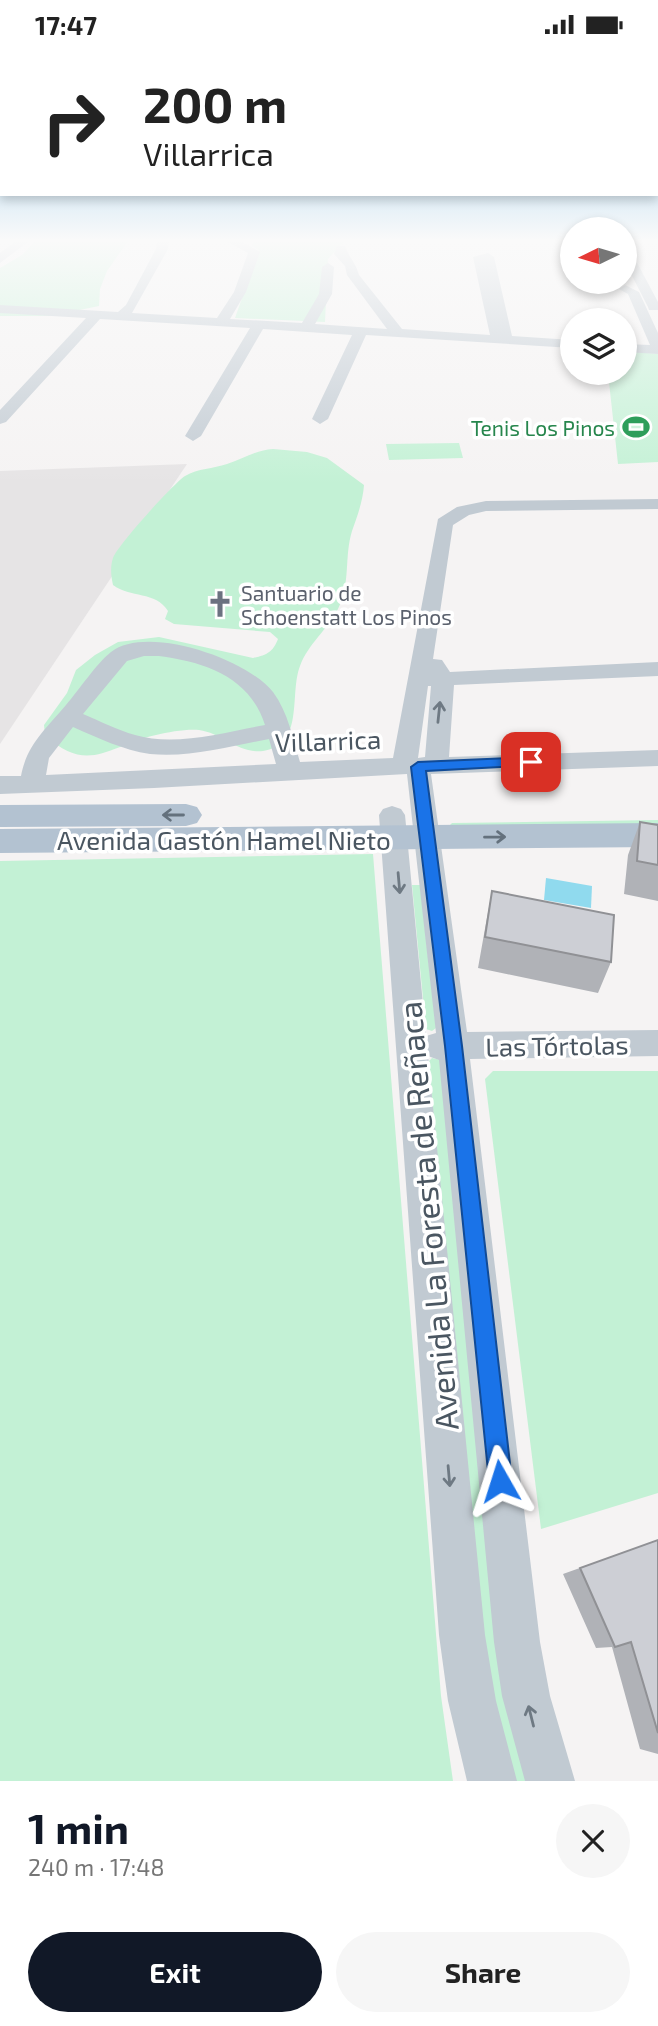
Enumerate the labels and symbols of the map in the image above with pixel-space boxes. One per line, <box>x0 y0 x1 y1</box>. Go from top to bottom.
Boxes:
north arrow <box>560 217 637 294</box>
sports icon: Tenis Los Pinos <box>621 412 651 442</box>
place label: Tenis Los Pinos <box>471 415 615 440</box>
place label: Santuario de Schoenstatt Los Pinos <box>241 580 452 629</box>
church icon: Santuario de Schoenstatt Los Pinos <box>205 589 235 619</box>
one-way arrow <box>433 701 446 724</box>
street label: Villarrica <box>274 723 382 757</box>
pin <box>501 732 561 792</box>
one-way arrow <box>162 808 185 822</box>
street label: Avenida Gastón Hamel Nieto <box>57 824 391 855</box>
one-way arrow <box>483 830 506 844</box>
one-way arrow <box>393 872 406 894</box>
street label: Avenida La Foresta de Reñaca <box>389 1000 465 1432</box>
street label: Las Tórtolas <box>485 1028 629 1062</box>
position arrow <box>463 1444 537 1518</box>
one-way arrow <box>443 1464 456 1487</box>
one-way arrow <box>523 1705 536 1727</box>

